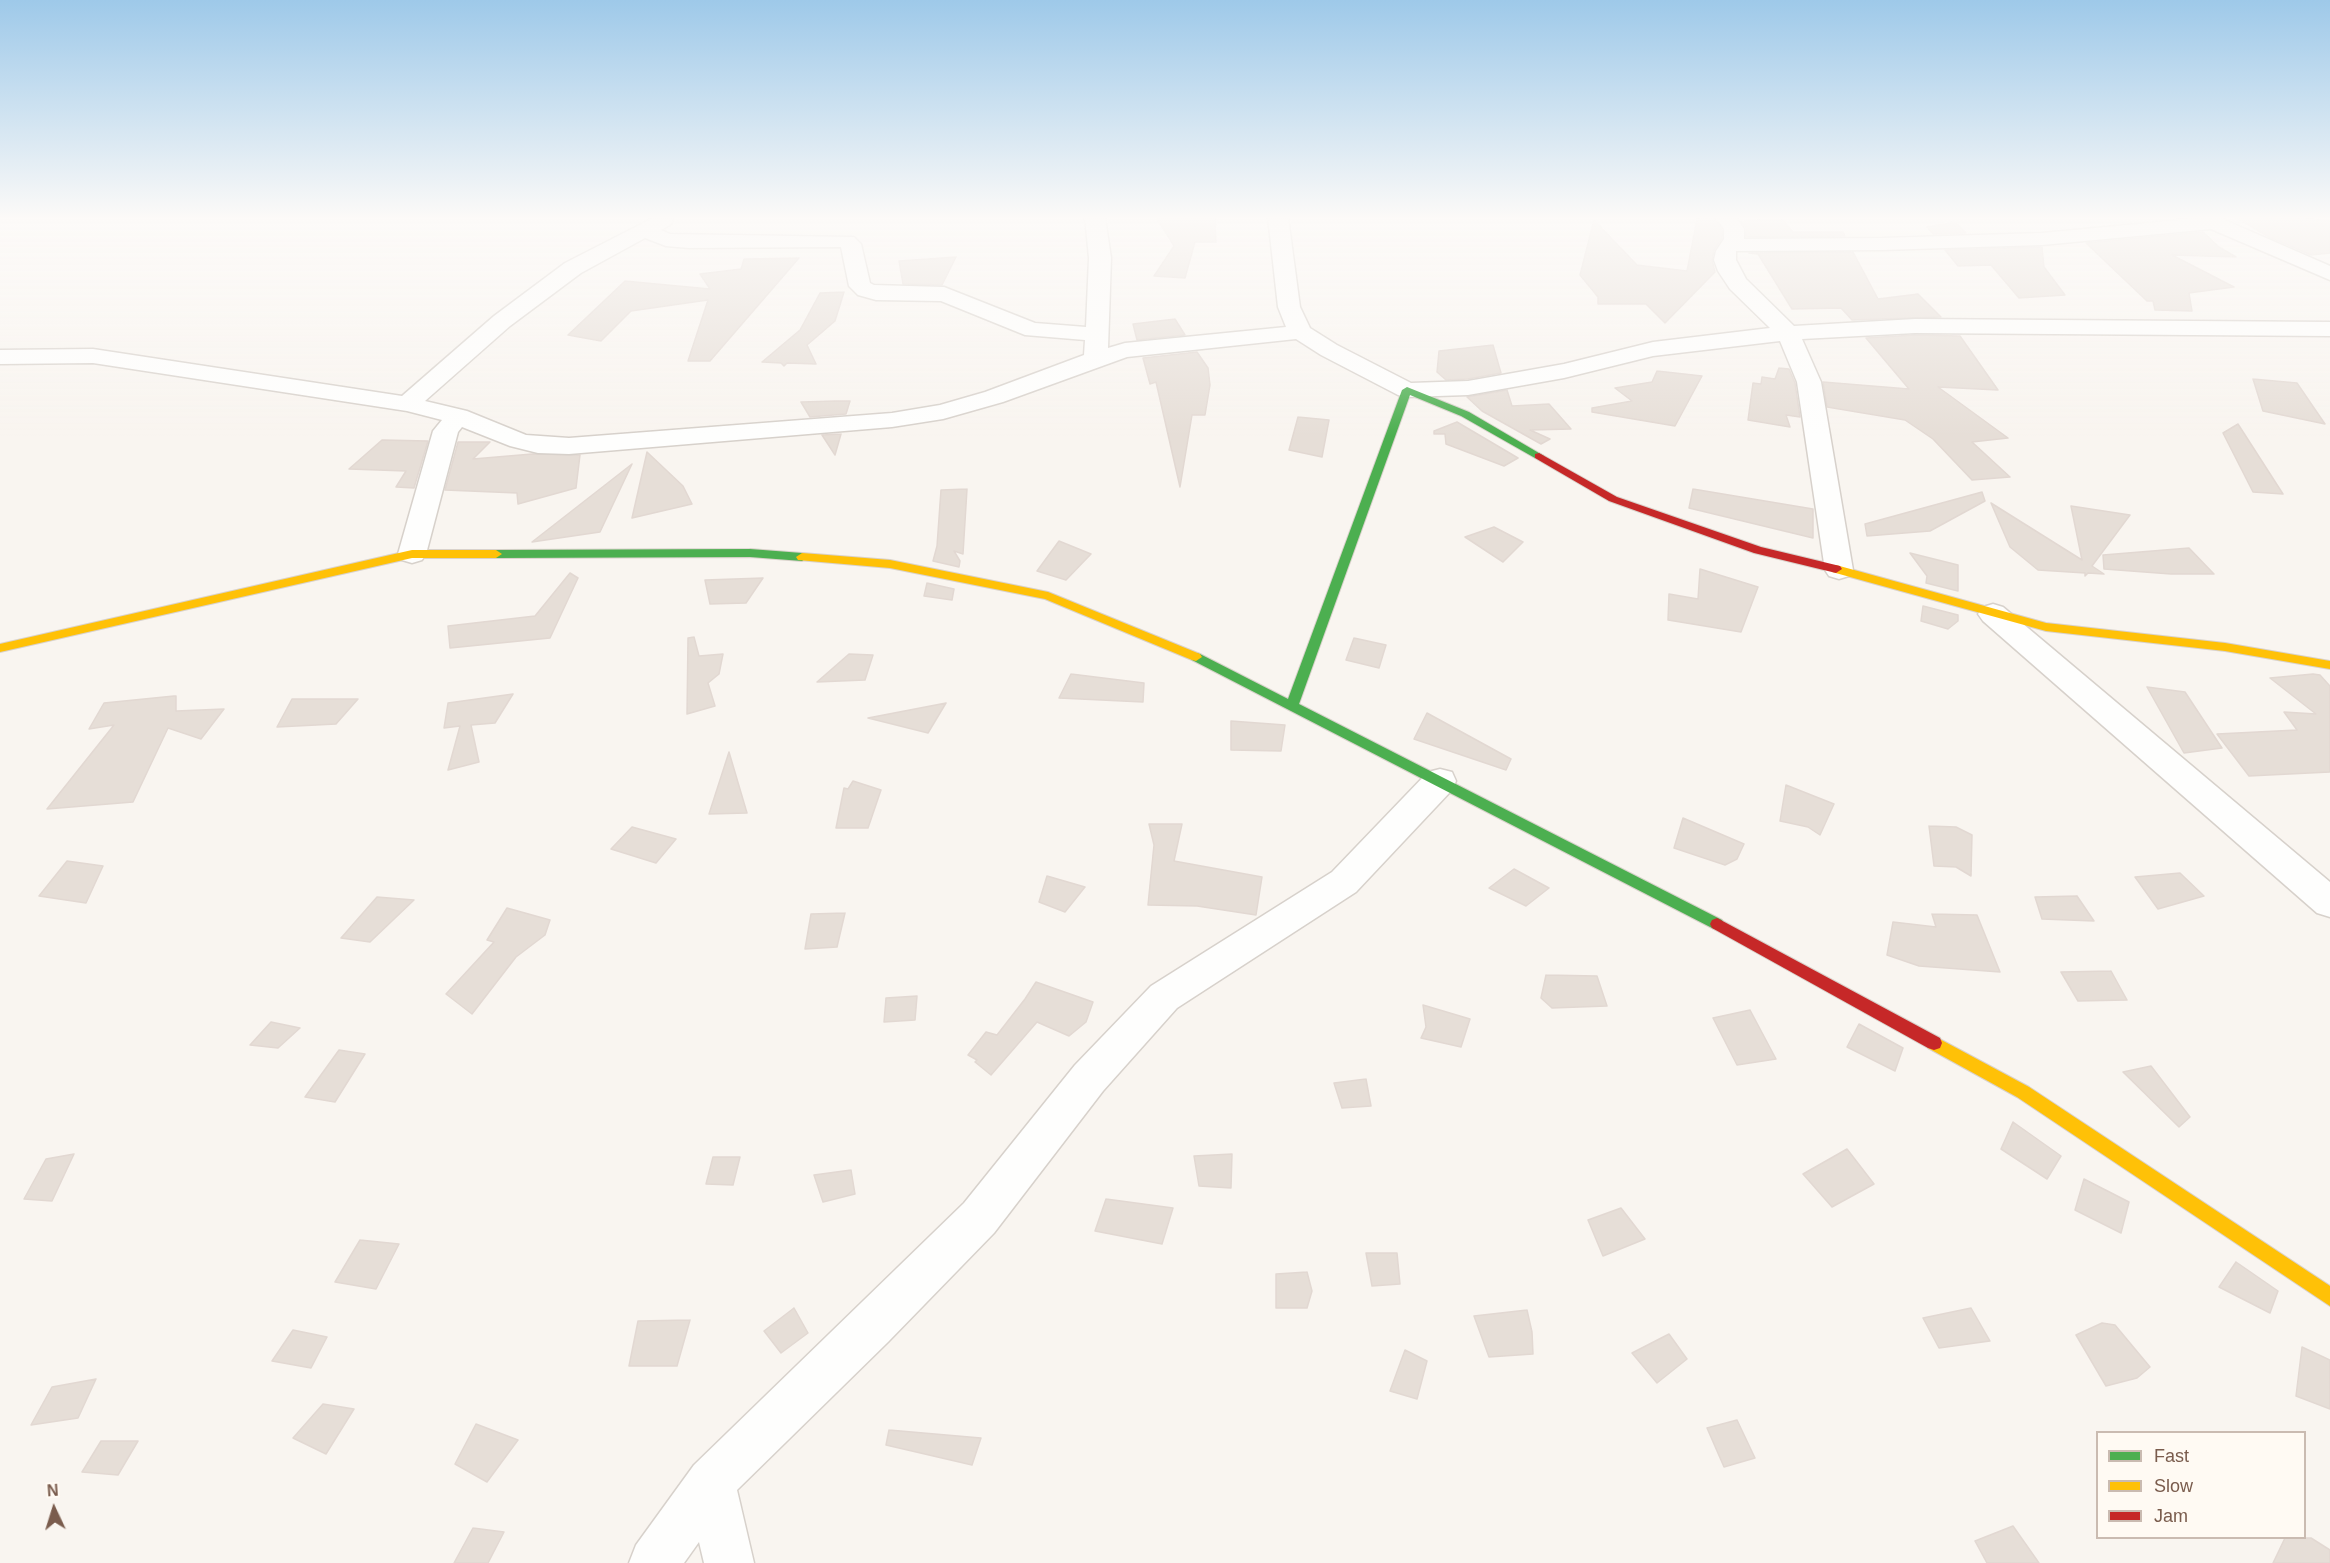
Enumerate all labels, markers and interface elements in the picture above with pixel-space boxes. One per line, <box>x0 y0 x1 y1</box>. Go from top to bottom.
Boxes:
legend <box>2096 1431 2306 1539</box>
text: Fast <box>2154 1446 2189 1466</box>
text: Slow <box>2154 1476 2193 1496</box>
north arrow <box>24 1479 84 1539</box>
text: N <box>46 1482 59 1499</box>
text: Jam <box>2154 1506 2188 1526</box>

